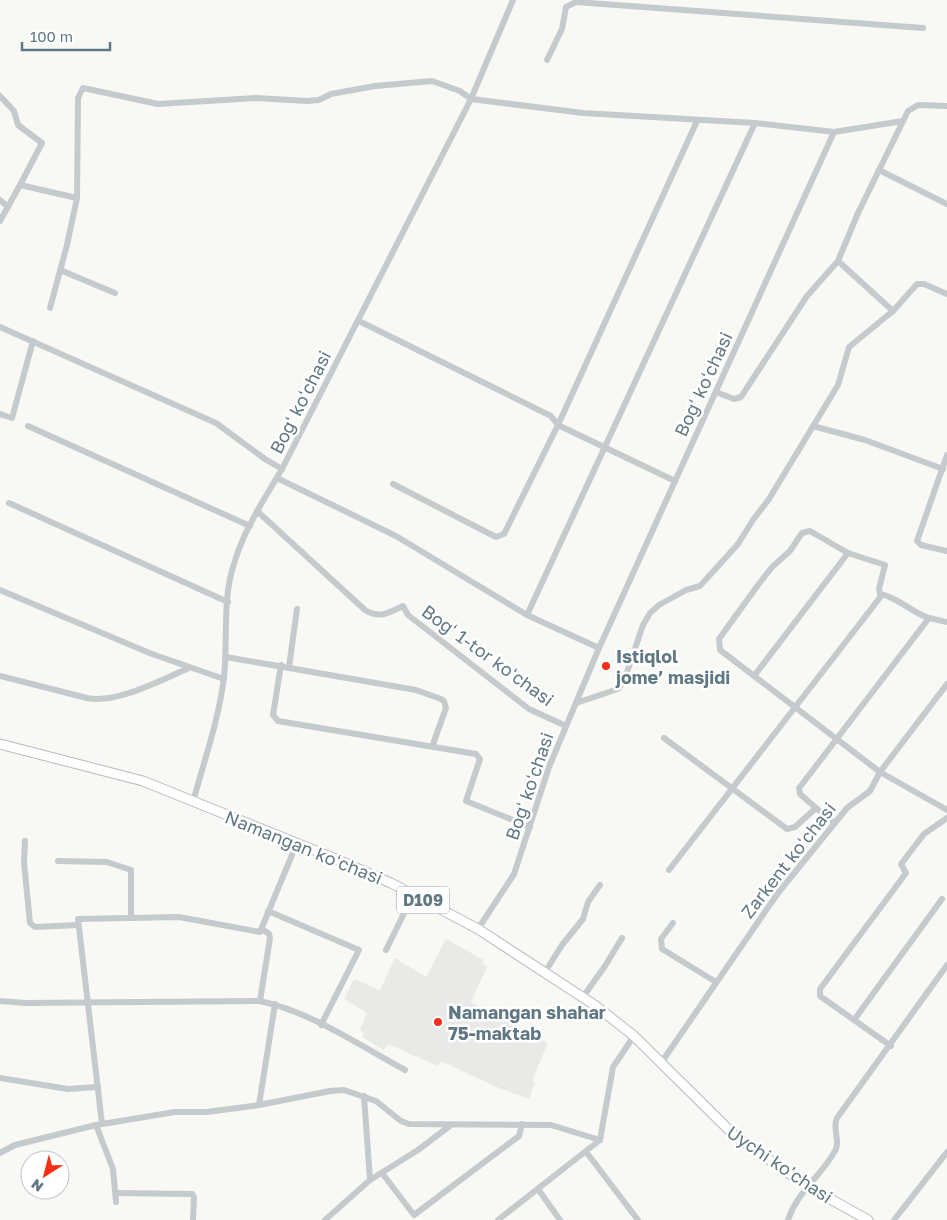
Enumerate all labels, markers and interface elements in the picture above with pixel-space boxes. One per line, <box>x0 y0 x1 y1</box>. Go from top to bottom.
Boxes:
scale bar <box>22 20 110 52</box>
text: 100 m <box>30 27 73 45</box>
street label: Bogʻ koʻchasi <box>669 328 737 440</box>
street label: Bogʻ koʻchasi <box>265 347 335 457</box>
street label: Bogʻ 1-tor koʻchasi <box>418 600 558 710</box>
place label: Istiqlol jome’ masjidi <box>615 645 730 688</box>
marker: Istiqlol jome’ masjidi <box>600 660 612 672</box>
street label: Bogʻ koʻchasi <box>500 729 558 843</box>
street label: Zarkent koʻchasi <box>736 798 840 922</box>
street label: Namangan koʻchasi <box>222 805 386 889</box>
road number: D109 <box>397 886 449 914</box>
place label: Namangan shahar 75-maktab <box>448 1001 606 1044</box>
marker: Namangan shahar 75-maktab <box>432 1016 444 1028</box>
street label: Uychi ko'chasi <box>723 1121 837 1207</box>
north arrow <box>20 1150 70 1200</box>
text: N <box>28 1176 46 1196</box>

